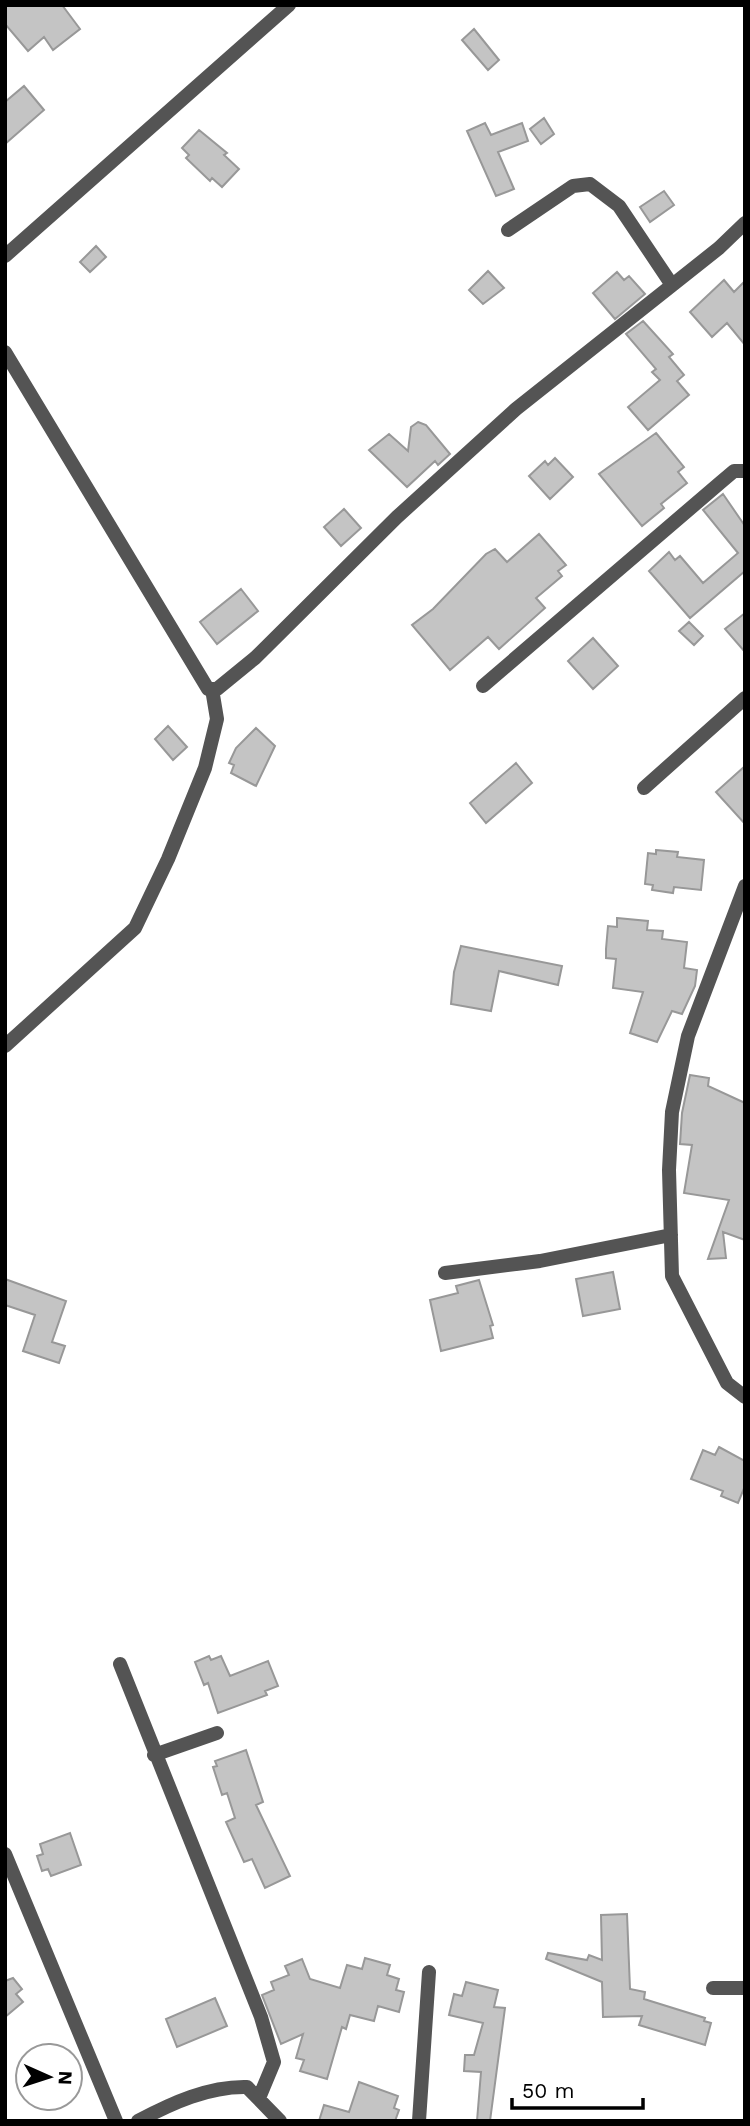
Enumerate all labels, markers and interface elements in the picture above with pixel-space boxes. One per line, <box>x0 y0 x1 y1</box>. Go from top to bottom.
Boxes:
north arrow <box>14 2042 84 2112</box>
scale bar <box>512 2066 643 2110</box>
text: N <box>54 2070 77 2086</box>
text: 50 m <box>522 2078 574 2103</box>

